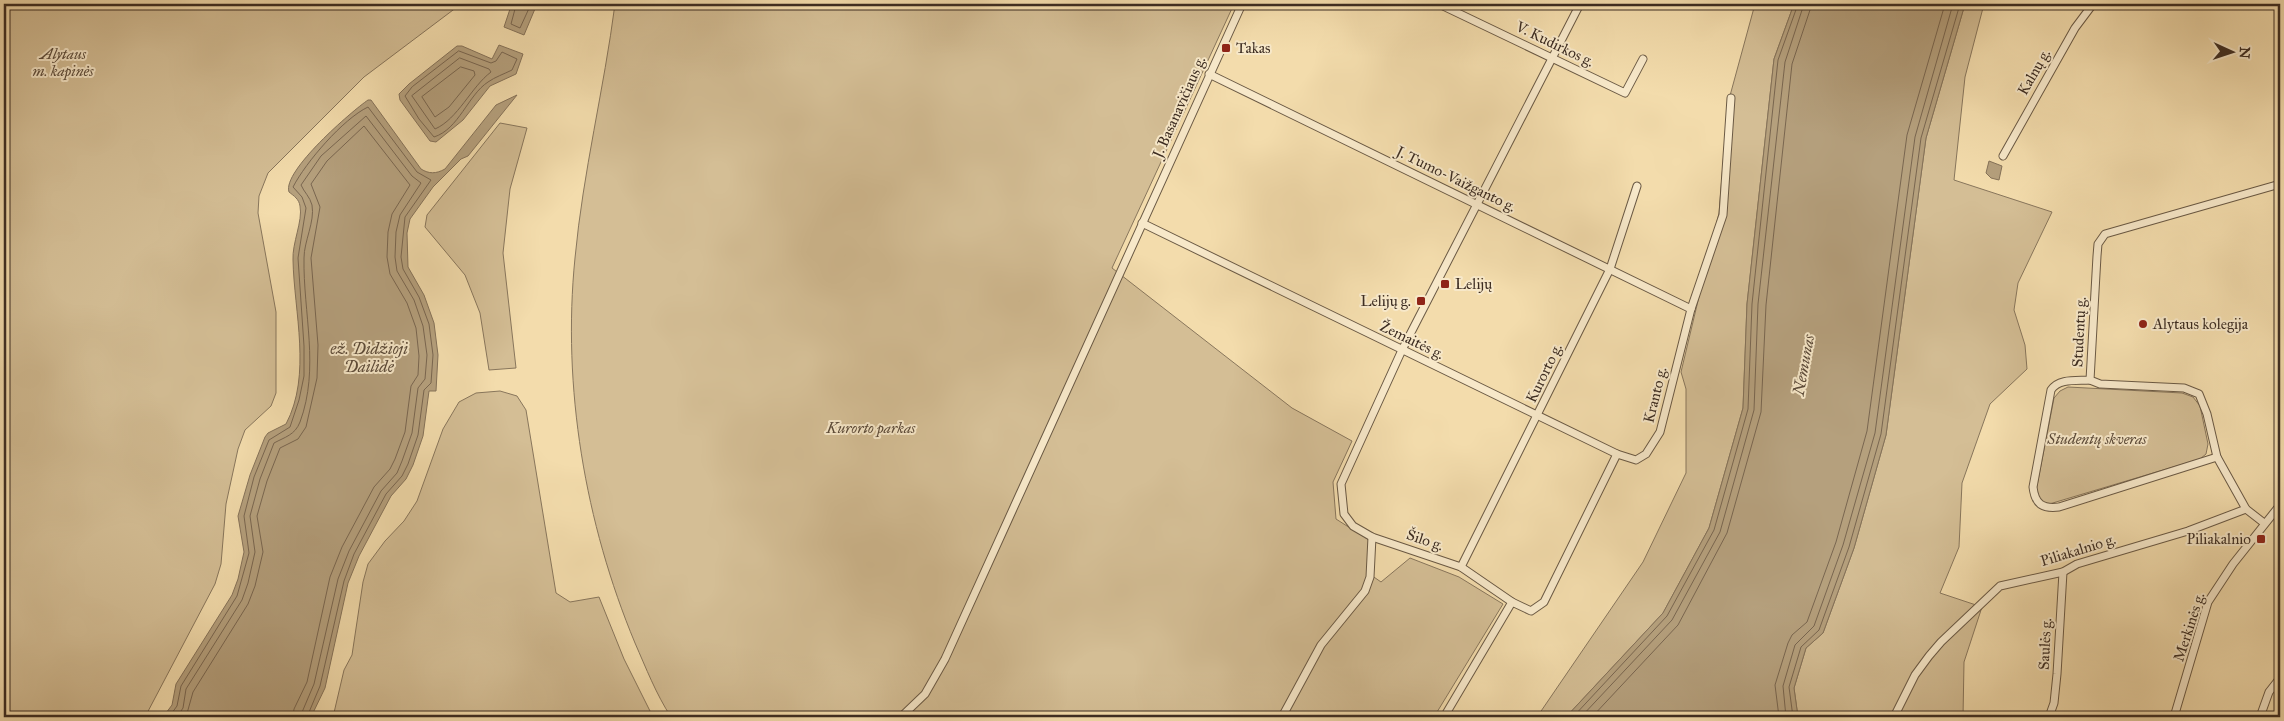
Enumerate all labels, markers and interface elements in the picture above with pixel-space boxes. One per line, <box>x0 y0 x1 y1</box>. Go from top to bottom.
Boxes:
street label: V. Kudirkos g. <box>1512 17 1597 71</box>
north arrow <box>2206 28 2256 78</box>
place label: Takas <box>1236 39 1270 57</box>
marker: Takas <box>1220 42 1232 54</box>
park label: Alytaus m. kapinės <box>33 45 94 81</box>
street label: Kalnų g. <box>2014 46 2054 98</box>
text: N <box>2236 46 2253 59</box>
street label: J. Basanavičiaus g. <box>1148 53 1210 163</box>
street label: J. Tumo-Vaižganto g. <box>1391 141 1519 217</box>
place label: Lelijų <box>1455 275 1492 293</box>
marker: Lelijų <box>1439 278 1451 290</box>
place label: Lelijų g. <box>1360 292 1411 310</box>
marker: Lelijų g. <box>1415 295 1427 307</box>
street label: Studentų g. <box>2068 296 2090 368</box>
place label: Alytaus kolegija <box>2152 315 2249 333</box>
street label: Žemaitės g. <box>1377 316 1447 363</box>
marker: Alytaus kolegija <box>2137 318 2149 330</box>
water label: Nemunas <box>1789 333 1818 398</box>
water label: ež. Didžioji Dailidė <box>330 339 408 376</box>
street label: Kurorto g. <box>1522 341 1566 405</box>
street label: Kranto g. <box>1639 365 1671 425</box>
park label: Kurorto parkas <box>826 419 916 438</box>
park label: Studentų skveras <box>2046 430 2147 448</box>
street label: Šilo g. <box>1404 524 1446 555</box>
street label: Piliakalnio g. <box>2038 530 2118 570</box>
place label: Piliakalnio <box>2187 530 2251 548</box>
marker: Piliakalnio <box>2255 533 2267 545</box>
street label: Merkinės g. <box>2169 590 2209 664</box>
street label: Saulės g. <box>2035 618 2055 670</box>

